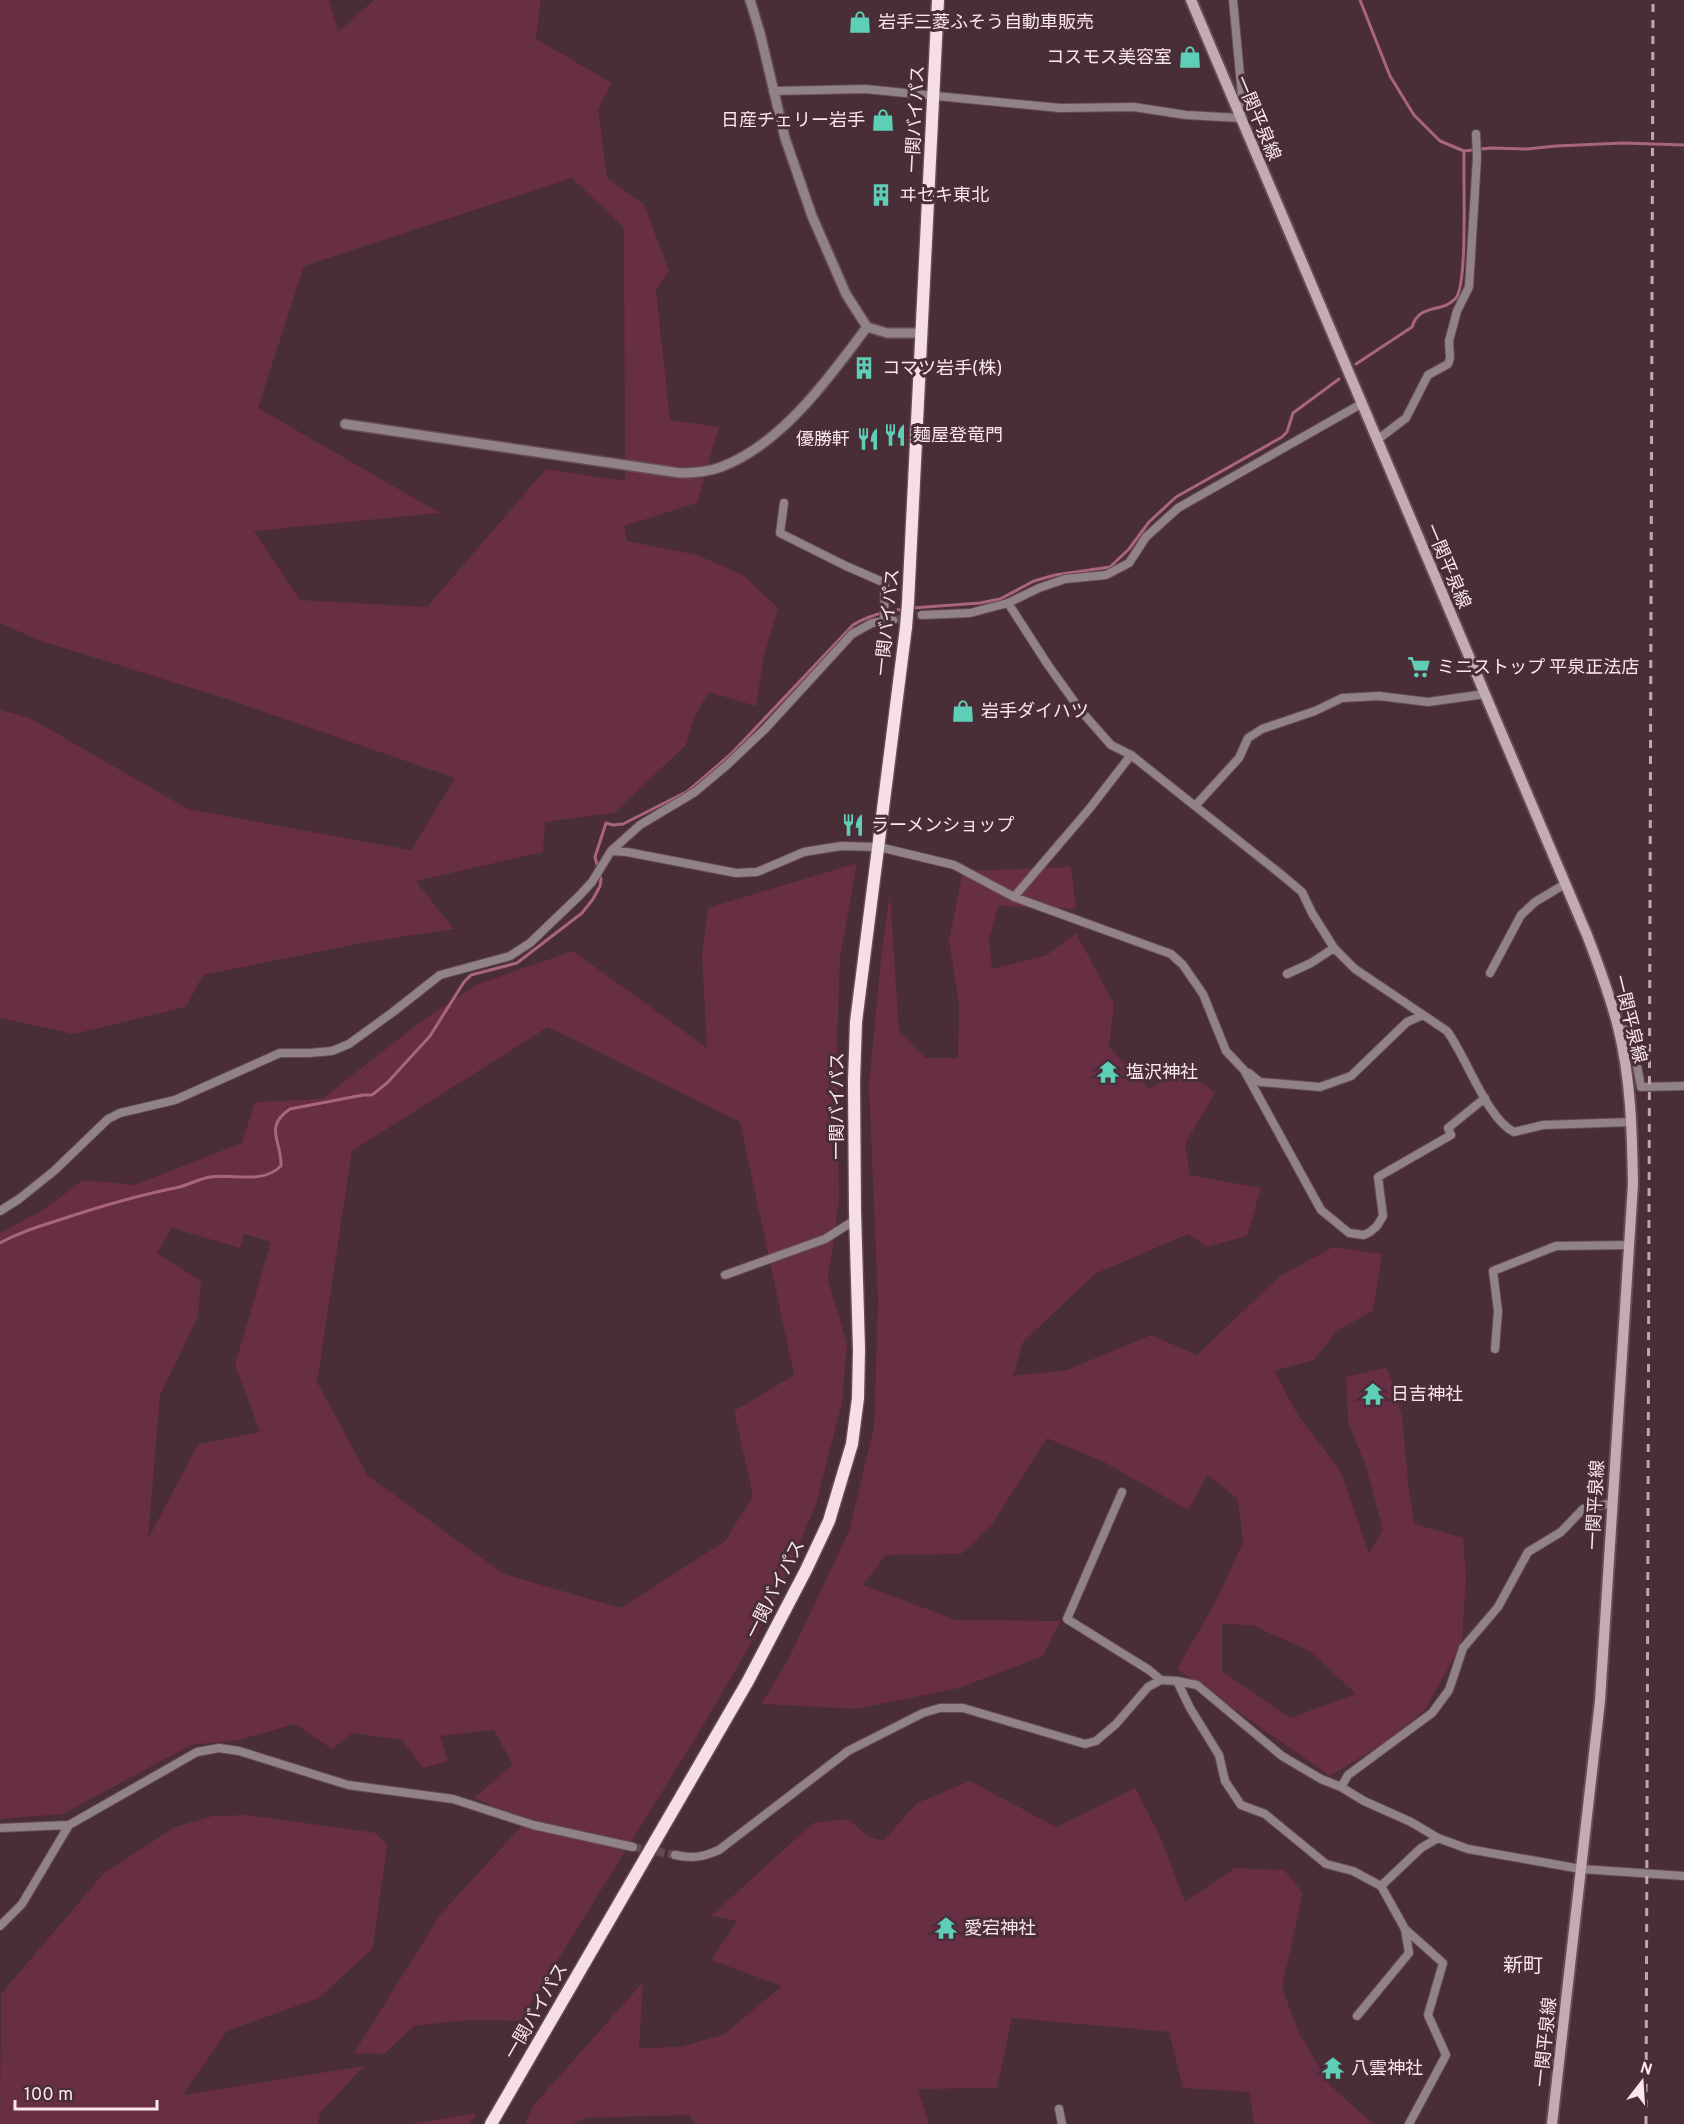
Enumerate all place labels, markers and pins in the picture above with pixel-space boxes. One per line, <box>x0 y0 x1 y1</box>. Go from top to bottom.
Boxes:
shop icon: 岩手三菱ふそう自動車販売 <box>847 9 873 35</box>
place label: 岩手三菱ふそう自動車販売 <box>878 12 1094 35</box>
shop icon: コスモス美容室 <box>1177 44 1203 70</box>
place label: コスモス美容室 <box>1046 47 1172 70</box>
shop icon: 日産チェリー岩手 <box>870 107 896 133</box>
place label: 日産チェリー岩手 <box>721 110 865 133</box>
building icon: ヰセキ東北 <box>868 182 894 208</box>
place label: ヰセキ東北 <box>899 185 989 208</box>
building icon: コマツ岩手(株) <box>851 355 877 381</box>
place label: コマツ岩手(株) <box>882 358 1002 381</box>
restaurant icon: 麺屋登竜門 <box>882 422 908 448</box>
place label: 麺屋登竜門 <box>913 425 1003 448</box>
restaurant icon: 優勝軒 <box>855 426 881 452</box>
place label: 優勝軒 <box>796 429 850 452</box>
supermarket icon: ミニストップ 平泉正法店 <box>1406 654 1432 680</box>
place label: ミニストップ 平泉正法店 <box>1437 657 1639 680</box>
shop icon: 岩手ダイハツ <box>950 698 976 724</box>
place label: 岩手ダイハツ <box>981 701 1089 724</box>
restaurant icon: ラーメンショップ <box>840 812 866 838</box>
place label: ラーメンショップ <box>871 815 1014 838</box>
temple icon: 塩沢神社 <box>1095 1059 1121 1085</box>
place label: 塩沢神社 <box>1126 1062 1198 1085</box>
temple icon: 日吉神社 <box>1360 1381 1386 1407</box>
place label: 日吉神社 <box>1391 1384 1463 1407</box>
temple icon: 愛宕神社 <box>933 1915 959 1941</box>
place label: 愛宕神社 <box>964 1918 1036 1941</box>
temple icon: 八雲神社 <box>1320 2055 1346 2081</box>
place label: 八雲神社 <box>1351 2058 1423 2081</box>

